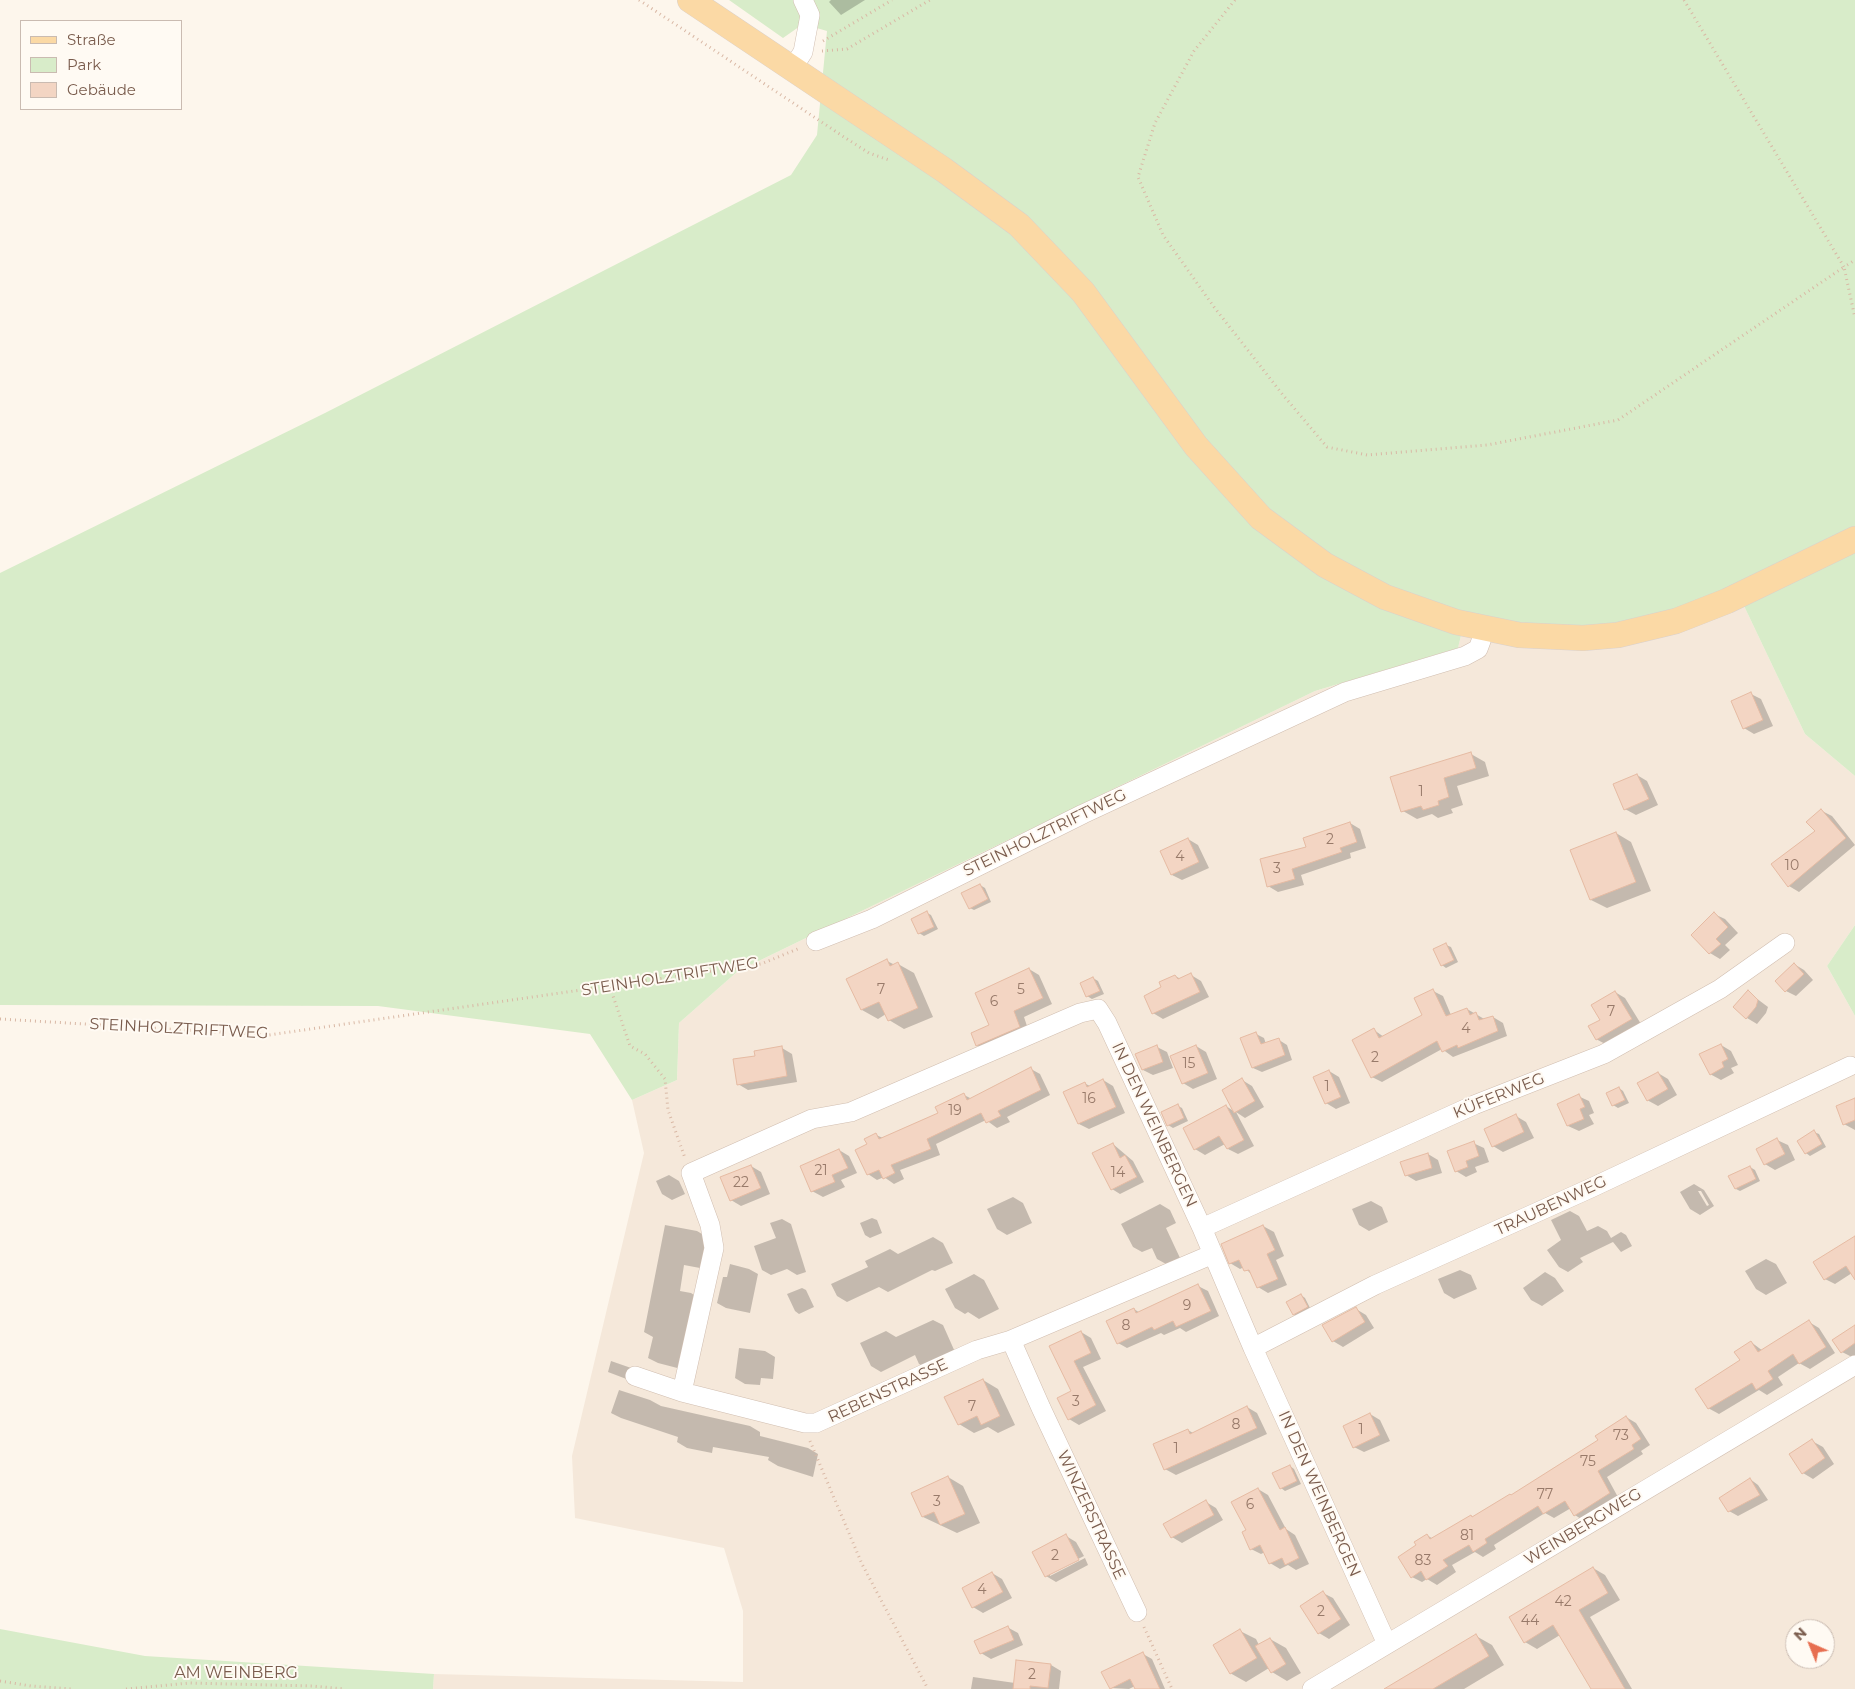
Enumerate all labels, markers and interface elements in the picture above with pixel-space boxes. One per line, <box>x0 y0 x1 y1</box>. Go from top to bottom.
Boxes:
legend <box>20 20 182 110</box>
text: Straße <box>67 30 116 49</box>
text: Park <box>67 55 101 74</box>
text: Gebäude <box>67 80 136 99</box>
house number: 1 <box>1418 784 1424 800</box>
street label: STEINHOLZTRIFTWEG <box>960 785 1130 881</box>
house number: 2 <box>1326 832 1334 848</box>
house number: 4 <box>1175 849 1185 865</box>
house number: 10 <box>1785 858 1799 874</box>
house number: 3 <box>1273 861 1281 877</box>
street label: STEINHOLZTRIFTWEG <box>580 954 760 1000</box>
house number: 7 <box>877 982 885 998</box>
house number: 5 <box>1017 982 1025 998</box>
house number: 6 <box>990 994 998 1010</box>
house number: 7 <box>1607 1004 1615 1020</box>
street label: STEINHOLZTRIFTWEG <box>89 1015 269 1043</box>
house number: 4 <box>1461 1021 1471 1037</box>
street label: IN DEN WEINBERGEN <box>1107 1040 1201 1210</box>
house number: 2 <box>1371 1050 1379 1066</box>
house number: 15 <box>1183 1056 1195 1072</box>
street label: KÜFERWEG <box>1450 1069 1548 1123</box>
house number: 1 <box>1324 1079 1330 1095</box>
house number: 16 <box>1082 1091 1096 1107</box>
house number: 19 <box>948 1103 962 1119</box>
house number: 21 <box>814 1163 828 1179</box>
house number: 14 <box>1111 1165 1125 1181</box>
street label: TRAUBENWEG <box>1492 1172 1610 1240</box>
house number: 22 <box>733 1175 749 1191</box>
house number: 9 <box>1183 1298 1191 1314</box>
house number: 8 <box>1122 1318 1130 1334</box>
street label: REBENSTRASSE <box>825 1355 951 1427</box>
house number: 3 <box>1072 1394 1080 1410</box>
house number: 7 <box>968 1399 976 1415</box>
street label: IN DEN WEINBERGEN <box>1274 1408 1364 1580</box>
house number: 8 <box>1232 1417 1240 1433</box>
house number: 1 <box>1358 1422 1364 1438</box>
house number: 73 <box>1613 1428 1629 1444</box>
house number: 1 <box>1173 1441 1179 1457</box>
street label: WINZERSTRASSE <box>1053 1447 1129 1583</box>
house number: 75 <box>1580 1454 1596 1470</box>
street label: WEINBERGWEG <box>1521 1484 1645 1570</box>
house number: 77 <box>1537 1487 1553 1503</box>
house number: 3 <box>933 1494 941 1510</box>
house number: 6 <box>1246 1497 1254 1513</box>
house number: 81 <box>1460 1528 1474 1544</box>
house number: 2 <box>1051 1548 1059 1564</box>
house number: 83 <box>1415 1553 1431 1569</box>
house number: 4 <box>977 1582 987 1598</box>
house number: 42 <box>1554 1594 1572 1610</box>
house number: 2 <box>1317 1604 1325 1620</box>
house number: 44 <box>1521 1613 1539 1629</box>
north arrow <box>1785 1619 1835 1669</box>
text: N <box>1790 1624 1811 1644</box>
street label: AM WEINBERG <box>174 1663 298 1683</box>
house number: 2 <box>1028 1667 1036 1683</box>

